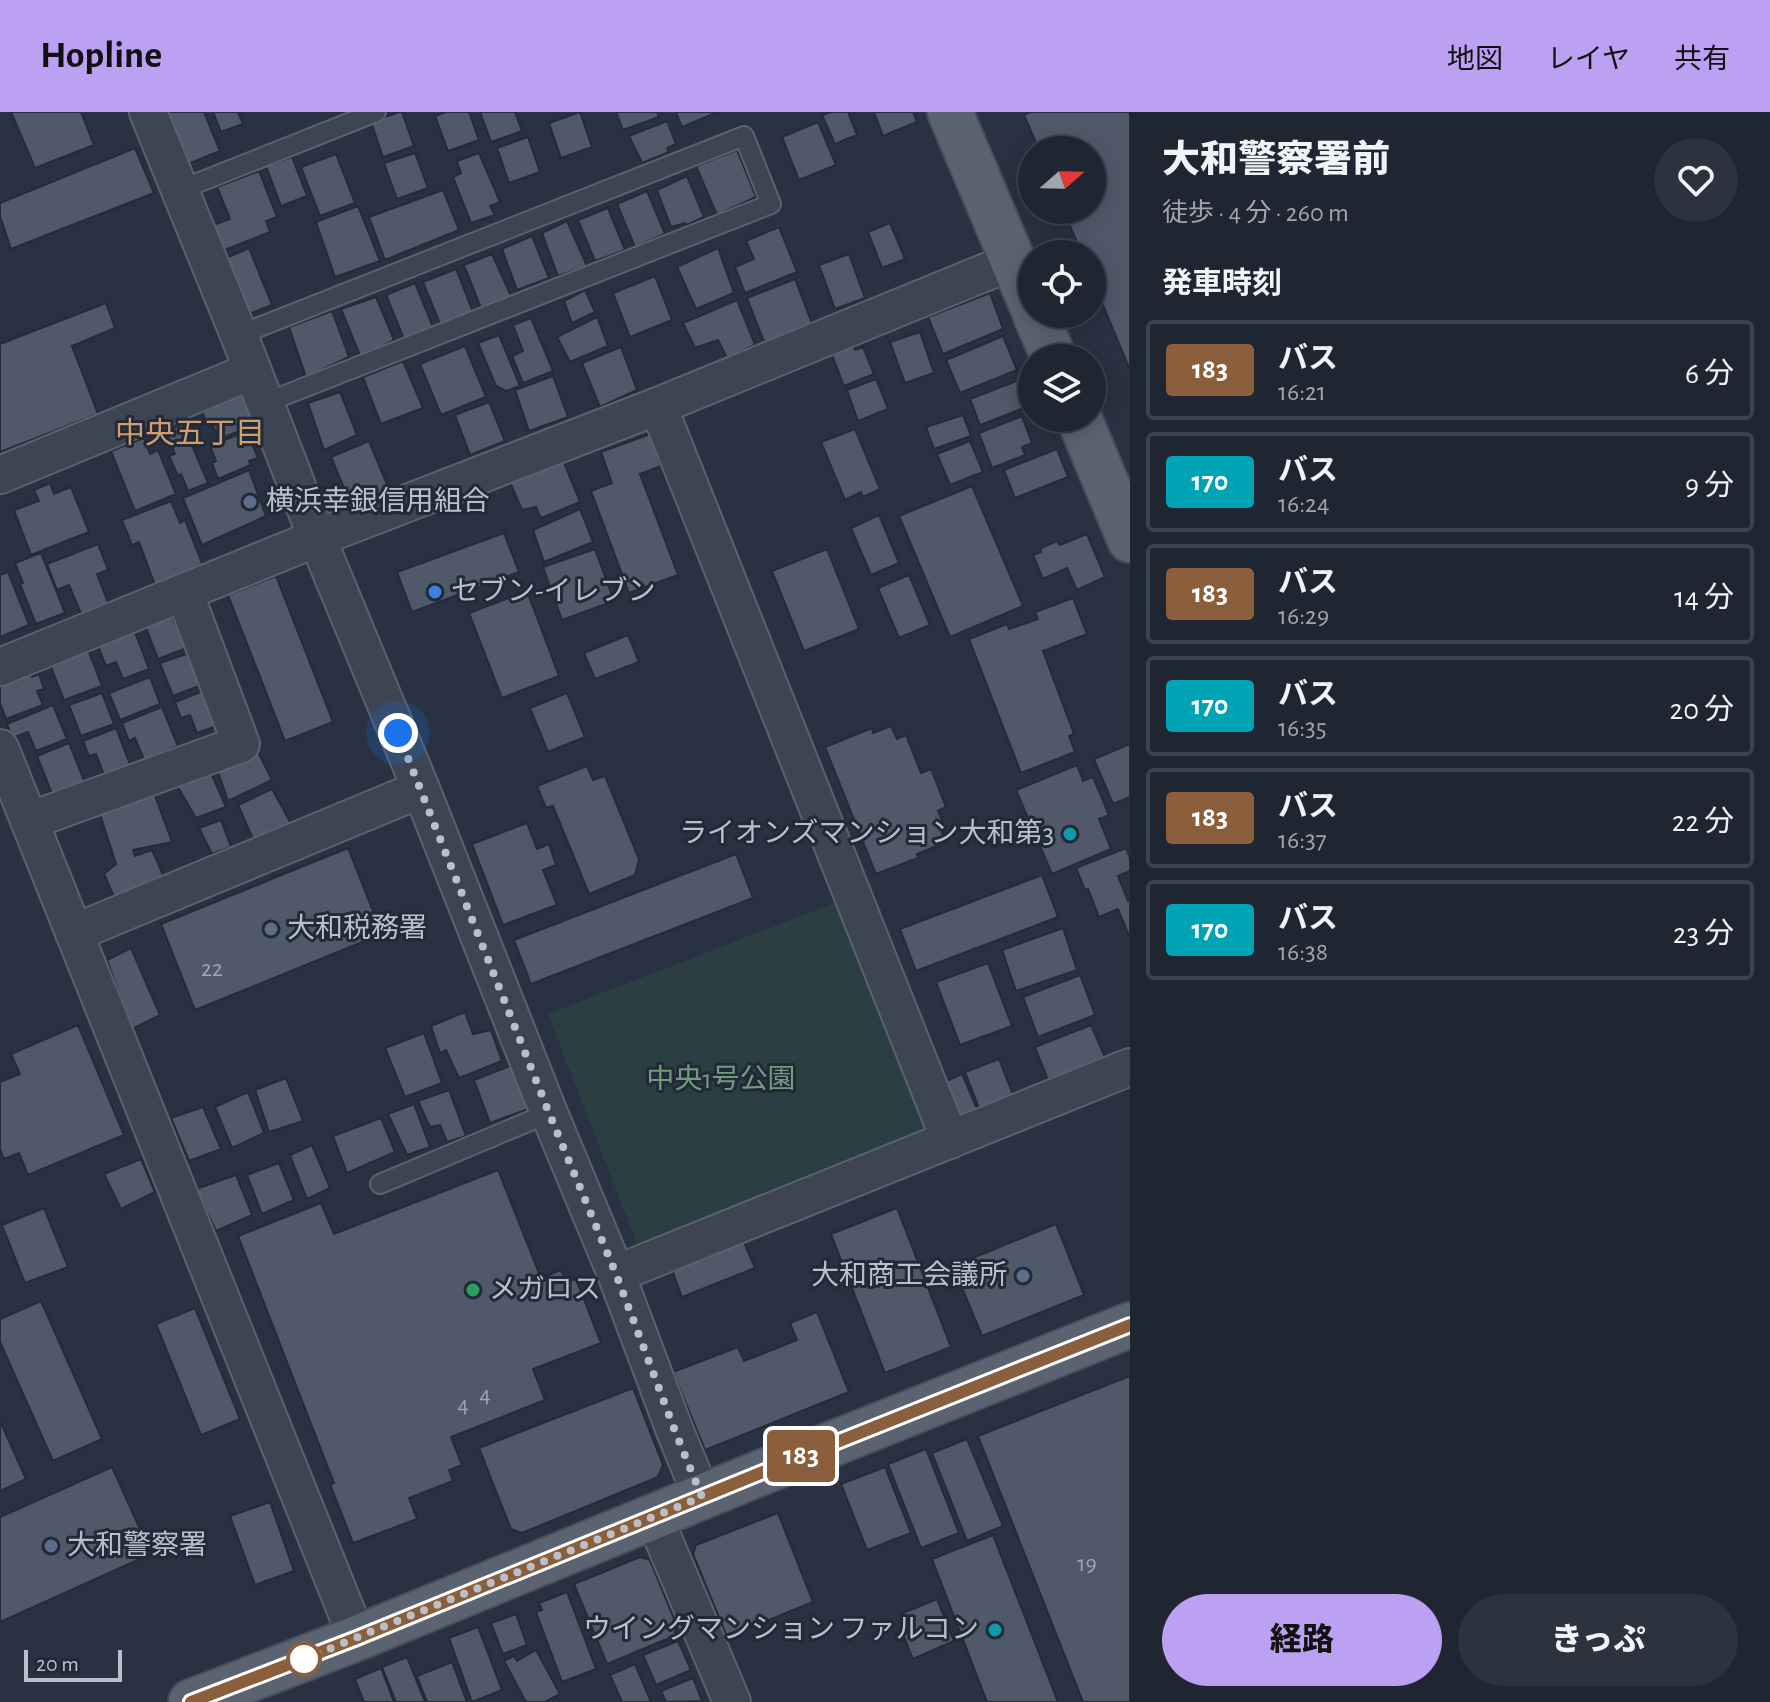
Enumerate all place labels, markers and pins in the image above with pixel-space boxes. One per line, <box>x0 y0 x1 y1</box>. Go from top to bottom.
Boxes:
place label: 横浜幸銀信用組合 <box>266 486 490 516</box>
marker: 横浜幸銀信用組合 <box>241 493 259 511</box>
place label: セブン-イレブン <box>451 576 656 606</box>
marker: セブン-イレブン <box>426 583 444 601</box>
place label: ライオンズマンション大和第3 <box>679 818 1054 848</box>
marker: ライオンズマンション大和第3 <box>1061 825 1079 843</box>
place label: 大和税務署 <box>287 913 427 943</box>
marker: 大和税務署 <box>262 920 280 938</box>
place label: 大和商工会議所 <box>811 1260 1007 1290</box>
marker: 大和商工会議所 <box>1014 1267 1032 1285</box>
place label: メガロス <box>489 1275 601 1304</box>
marker: メガロス <box>464 1281 482 1299</box>
place label: 大和警察署 <box>67 1530 207 1560</box>
marker: 大和警察署 <box>42 1537 60 1555</box>
place label: ウイングマンション ファルコン <box>583 1614 979 1644</box>
marker: ウイングマンション ファルコン <box>986 1621 1004 1639</box>
unlabelled marker <box>287 1642 321 1676</box>

